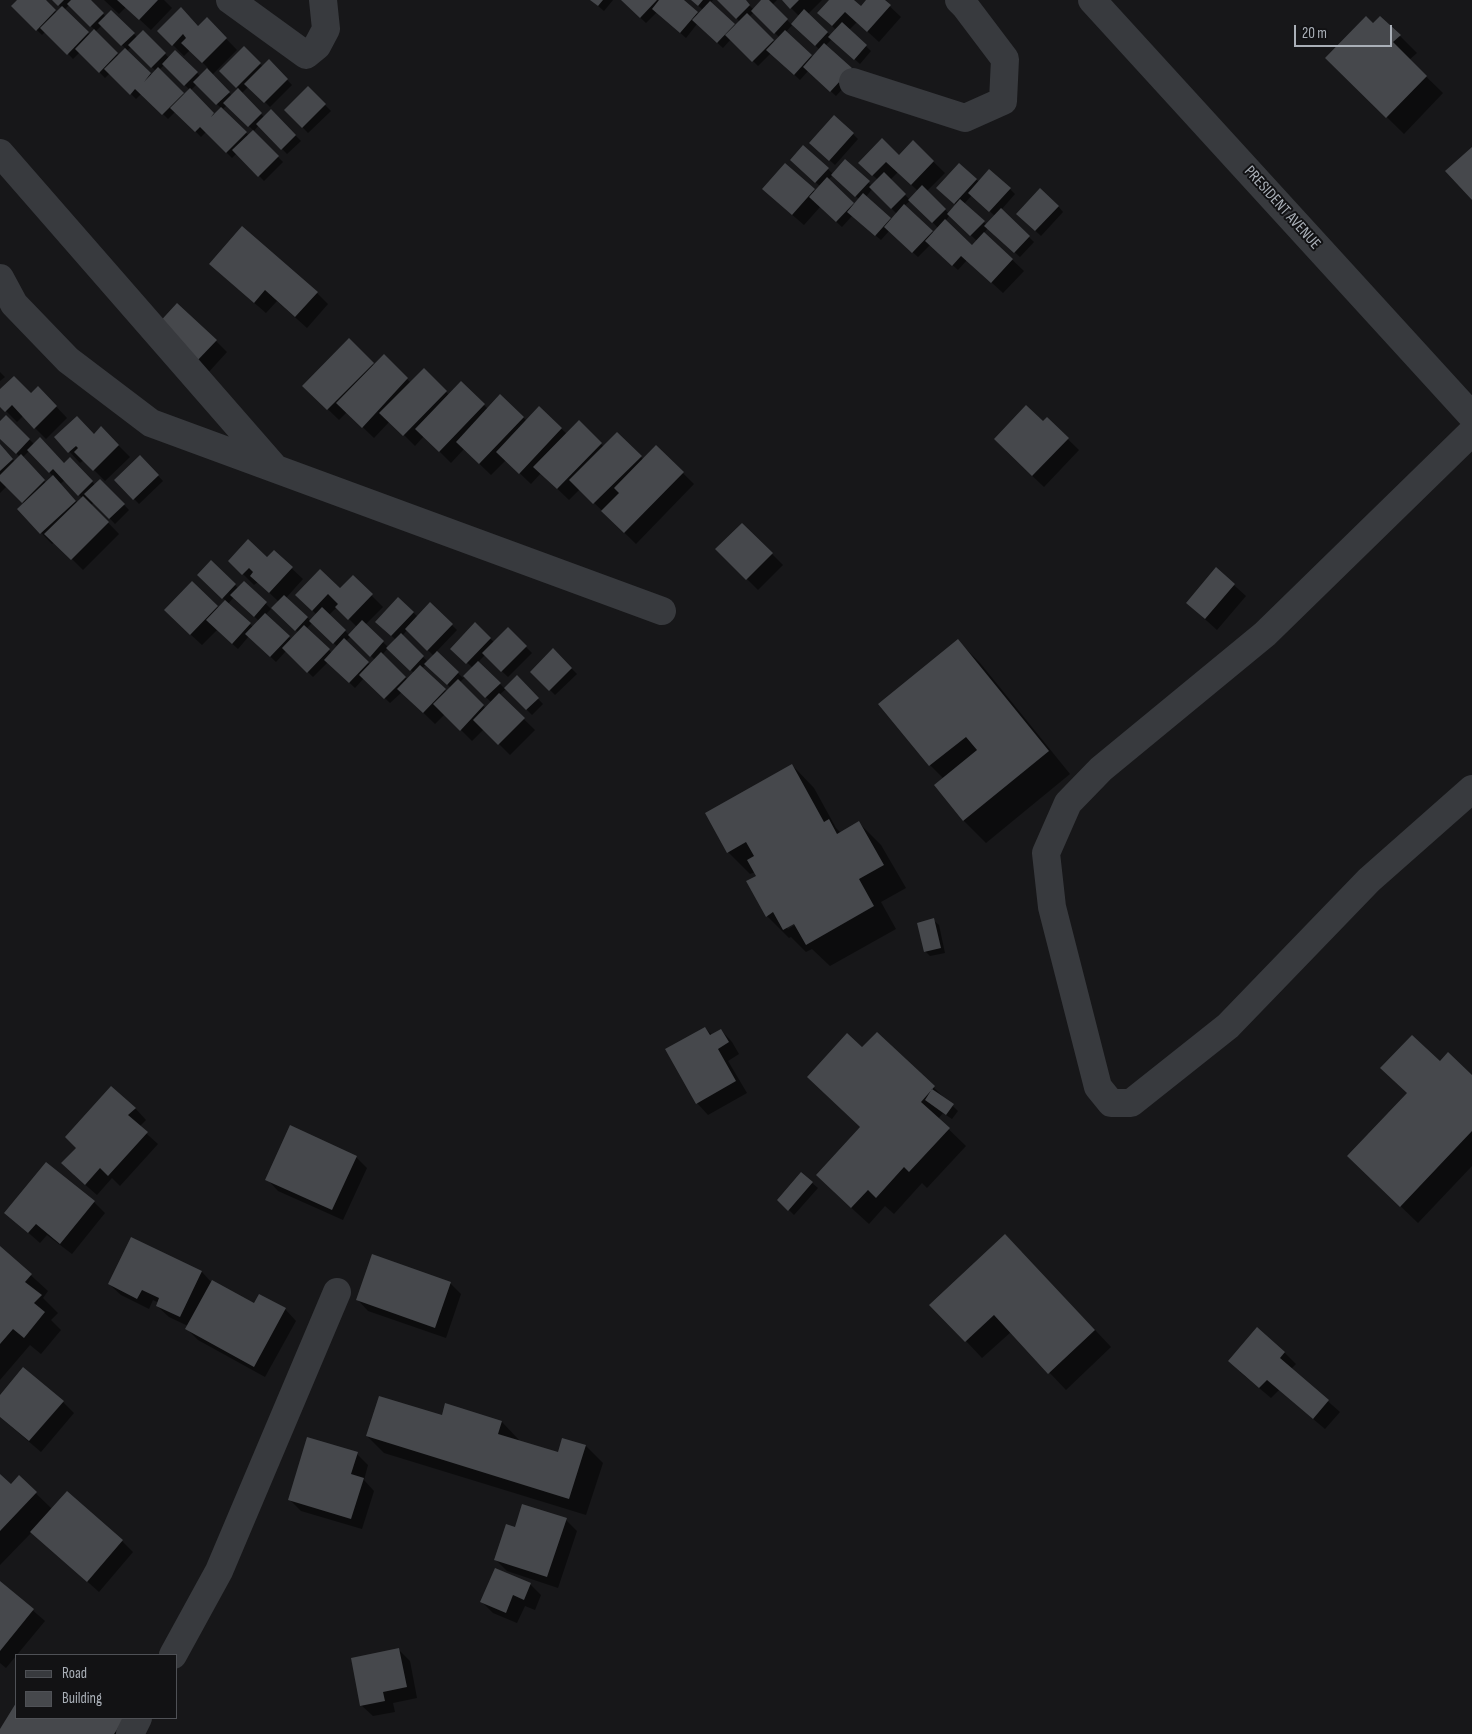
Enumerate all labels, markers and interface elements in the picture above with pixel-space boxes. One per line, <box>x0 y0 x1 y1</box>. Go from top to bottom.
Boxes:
scale bar <box>1297 15 1394 47</box>
text: 20 m <box>1302 24 1327 43</box>
street label: PRESIDENT AVENUE <box>1240 162 1324 254</box>
legend <box>15 1654 178 1719</box>
text: Road <box>62 1664 87 1683</box>
text: Building <box>62 1689 102 1708</box>

